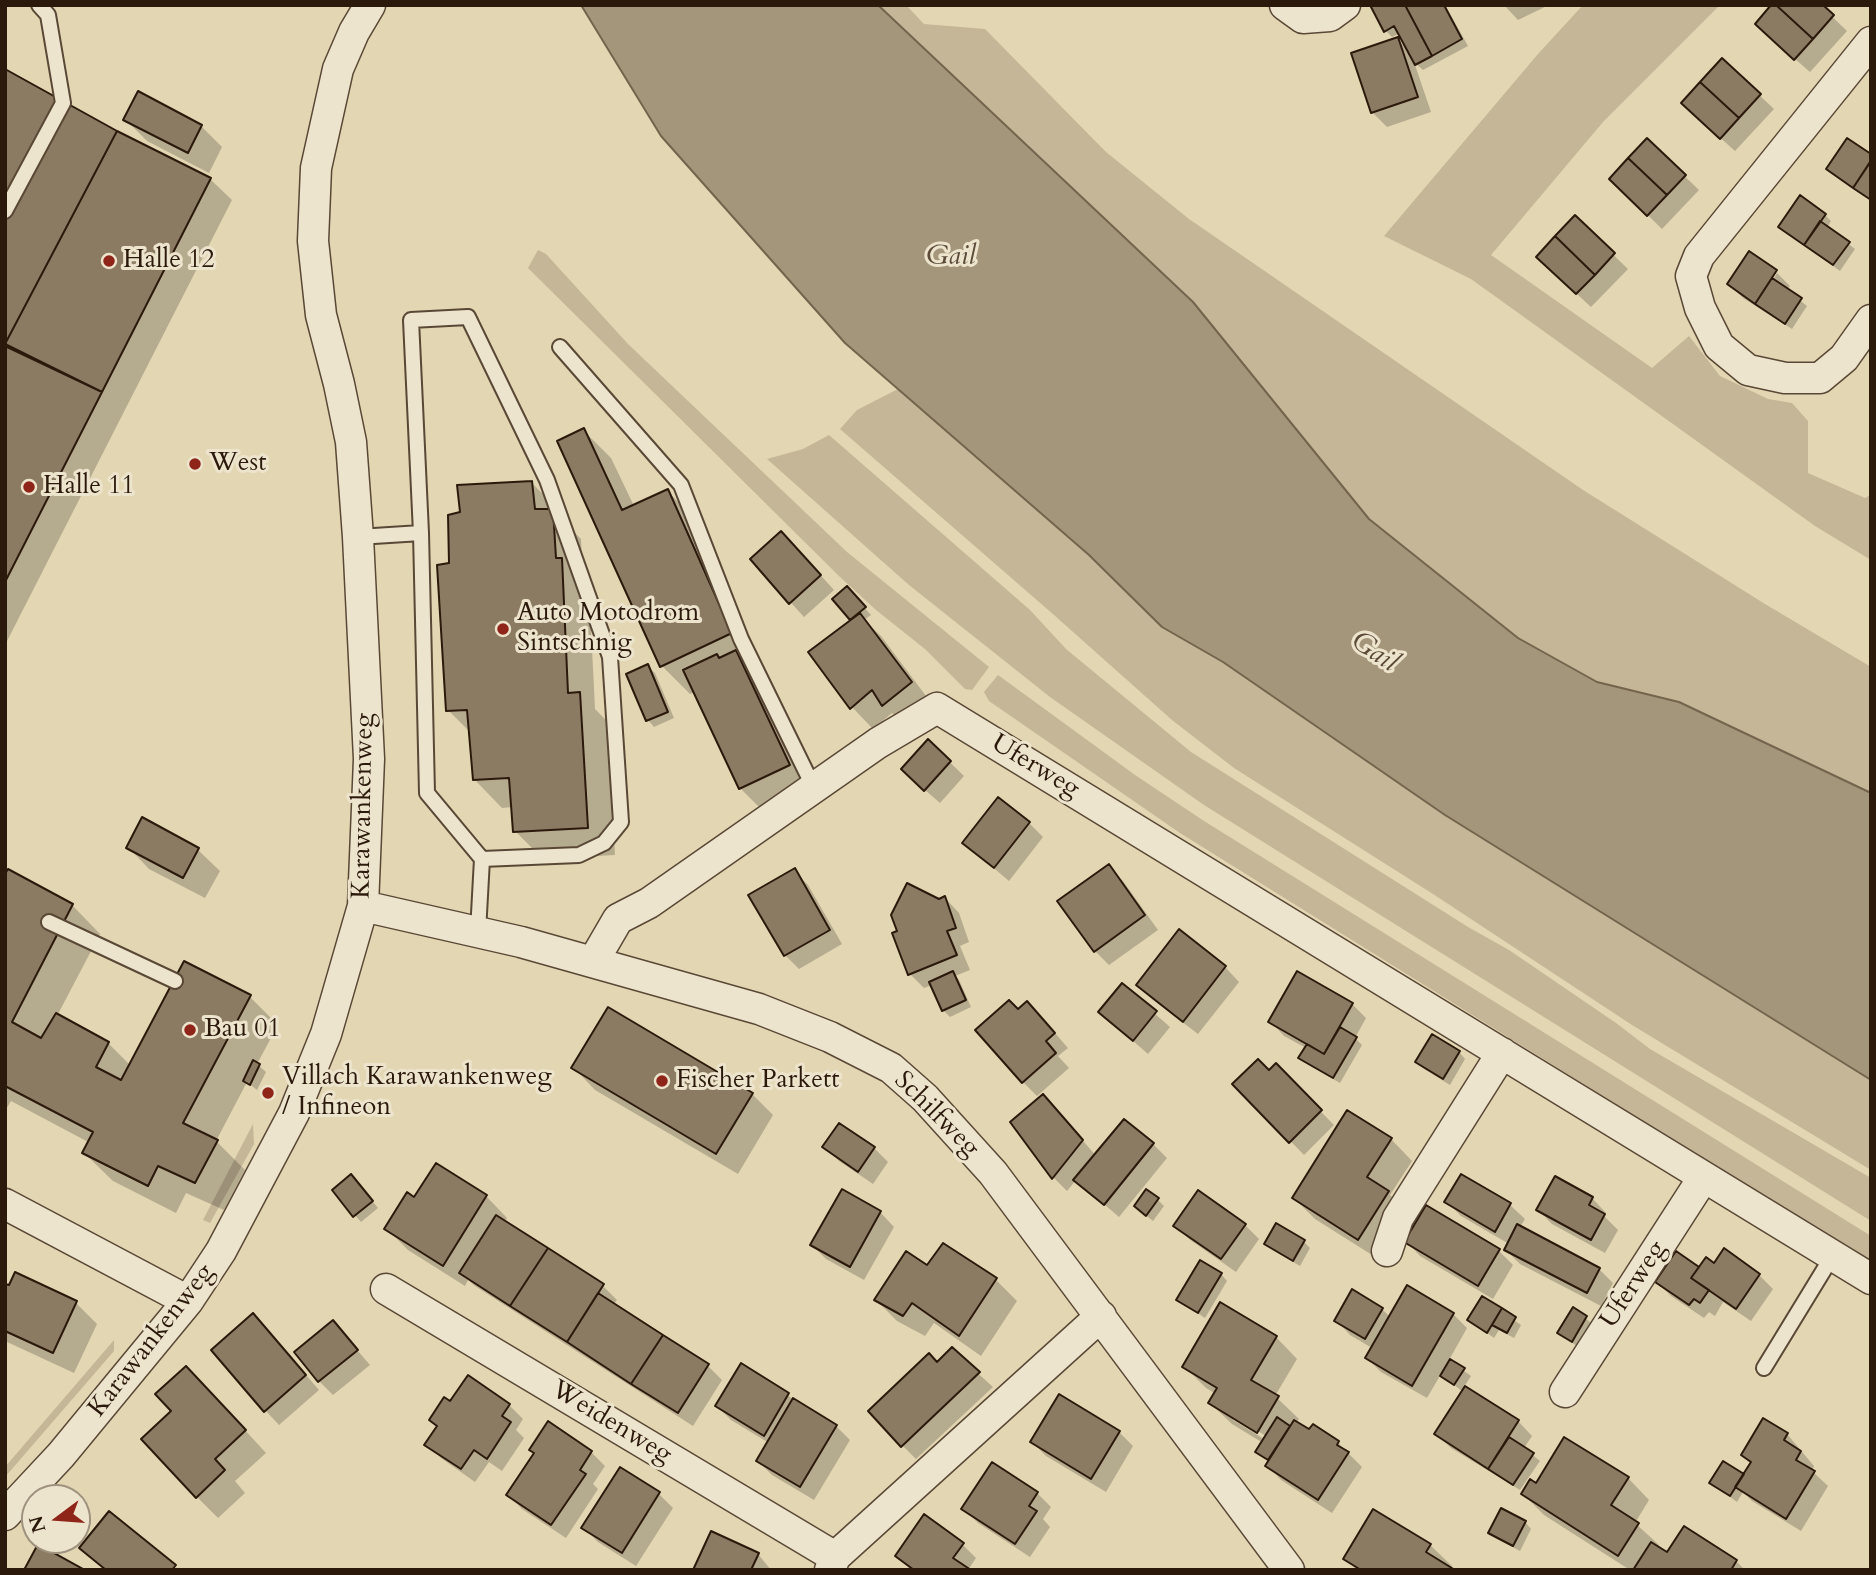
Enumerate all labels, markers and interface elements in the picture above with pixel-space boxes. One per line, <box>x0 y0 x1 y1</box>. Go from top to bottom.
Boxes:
water label: Gail <box>926 241 976 275</box>
place label: Halle 12 <box>123 245 215 277</box>
marker: Halle 12 <box>101 253 117 269</box>
place label: West <box>209 448 266 480</box>
marker: West <box>187 456 203 472</box>
place label: Halle 11 <box>43 471 135 503</box>
marker: Halle 11 <box>21 479 37 495</box>
place label: Auto Motodrom Sintschnig <box>517 598 699 660</box>
marker: Auto Motodrom Sintschnig <box>495 621 511 637</box>
water label: Gail <box>1344 625 1404 681</box>
street label: Karawankenweg <box>347 713 381 899</box>
street label: Uferweg <box>985 728 1085 806</box>
place label: Bau 01 <box>204 1014 281 1046</box>
marker: Bau 01 <box>182 1022 198 1038</box>
place label: Villach Karawankenweg / Infineon <box>282 1062 552 1124</box>
place label: Fischer Parkett <box>676 1065 839 1097</box>
street label: Schilfweg <box>887 1066 985 1164</box>
marker: Fischer Parkett <box>654 1073 670 1089</box>
marker: Villach Karawankenweg / Infineon <box>260 1085 276 1101</box>
street label: Uferweg <box>1594 1236 1674 1334</box>
street label: Karawankenweg <box>82 1258 222 1424</box>
street label: Weidenweg <box>545 1375 677 1471</box>
north arrow <box>21 1484 91 1554</box>
text: N <box>23 1513 53 1536</box>

